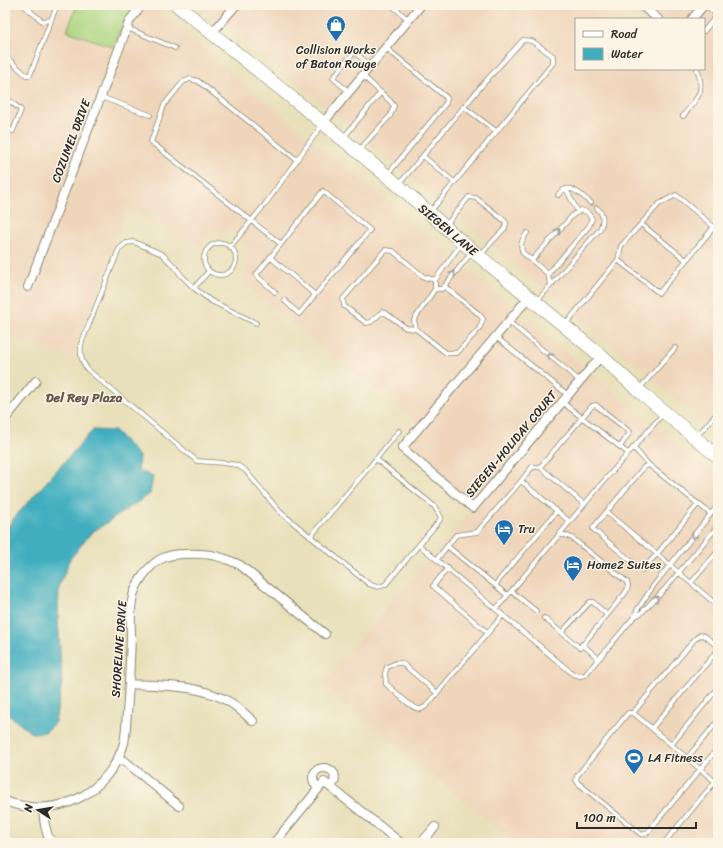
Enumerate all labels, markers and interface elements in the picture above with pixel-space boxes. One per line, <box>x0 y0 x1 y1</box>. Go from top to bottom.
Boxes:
shop icon: Collision Works of Baton Rouge <box>325 14 347 42</box>
legend <box>575 18 705 70</box>
text: Road <box>611 23 638 45</box>
place label: Collision Works of Baton Rouge <box>296 39 377 75</box>
text: Water <box>611 43 644 65</box>
street label: COZUMEL DRIVE <box>45 95 98 186</box>
street label: SIEGEN LANE <box>413 198 484 263</box>
one-way arrow <box>554 228 561 236</box>
one-way arrow <box>449 272 456 279</box>
one-way arrow <box>547 354 555 361</box>
street label: SIEGEN-HOLIDAY COURT <box>459 384 563 503</box>
district label: Del Rey Plaza <box>46 386 123 409</box>
hotel icon: Tru <box>493 518 515 546</box>
place label: Tru <box>518 518 536 540</box>
one-way arrow <box>691 531 698 538</box>
hotel icon: Home2 Suites <box>562 554 584 582</box>
place label: Home2 Suites <box>587 554 662 576</box>
one-way arrow <box>651 595 659 603</box>
street label: SHORELINE DRIVE <box>105 599 133 698</box>
sports icon: LA Fitness <box>623 747 645 775</box>
place label: LA Fitness <box>648 747 703 769</box>
north arrow <box>18 790 58 830</box>
text: N <box>18 802 39 815</box>
scale bar <box>577 804 696 830</box>
text: 100 m <box>583 807 616 829</box>

